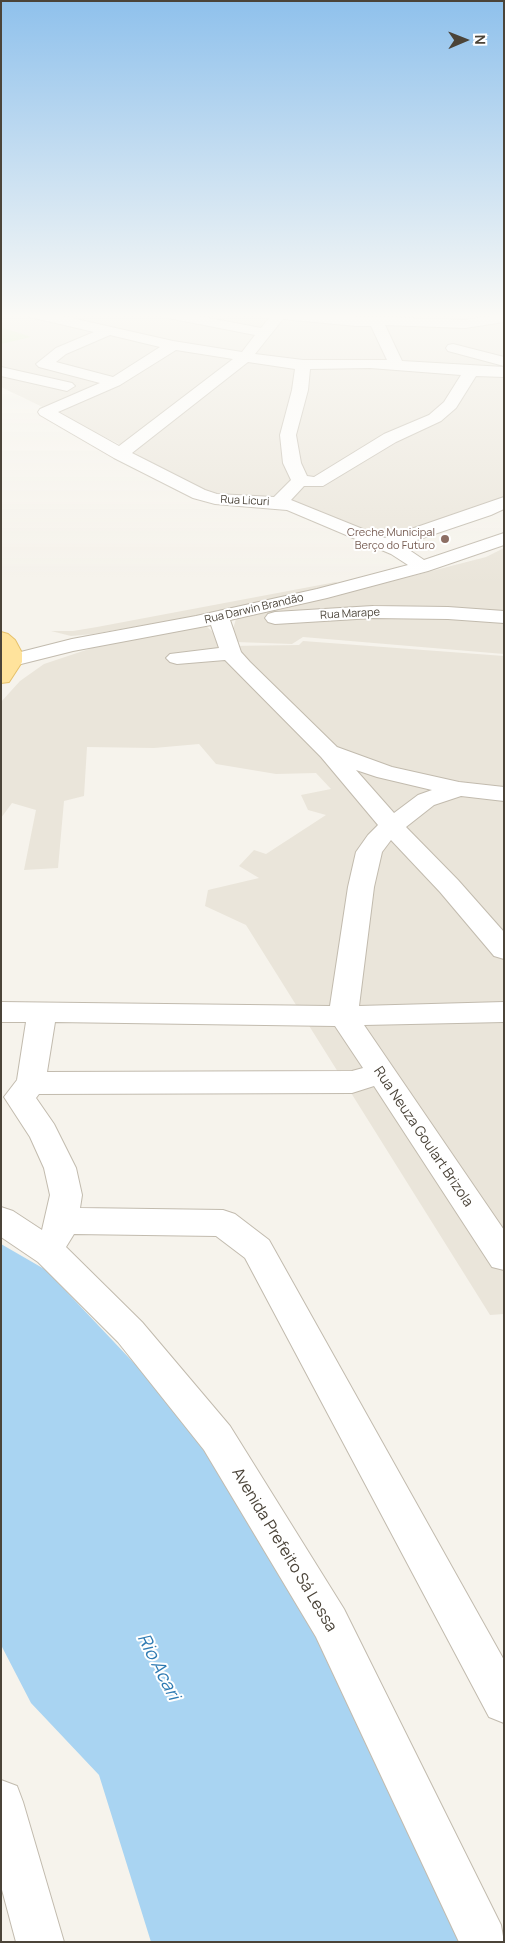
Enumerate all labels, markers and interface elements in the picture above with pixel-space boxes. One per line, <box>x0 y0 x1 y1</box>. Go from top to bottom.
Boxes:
north arrow <box>440 15 490 65</box>
text: N <box>471 35 490 45</box>
street label: Rua Licuri <box>220 493 270 509</box>
place label: Creche Municipal Berço do Futuro <box>347 526 435 552</box>
marker: Creche Municipal Berço do Futuro <box>439 533 451 545</box>
street label: Rua Darwin Brandão <box>203 591 305 627</box>
street label: Rua Marape <box>320 606 380 622</box>
street label: Rua Neuza Goulart Brizola <box>370 1064 476 1210</box>
street label: Avenida Prefeito Sá Lessa <box>227 1464 341 1636</box>
water label: Rio Acari <box>132 1630 184 1704</box>

